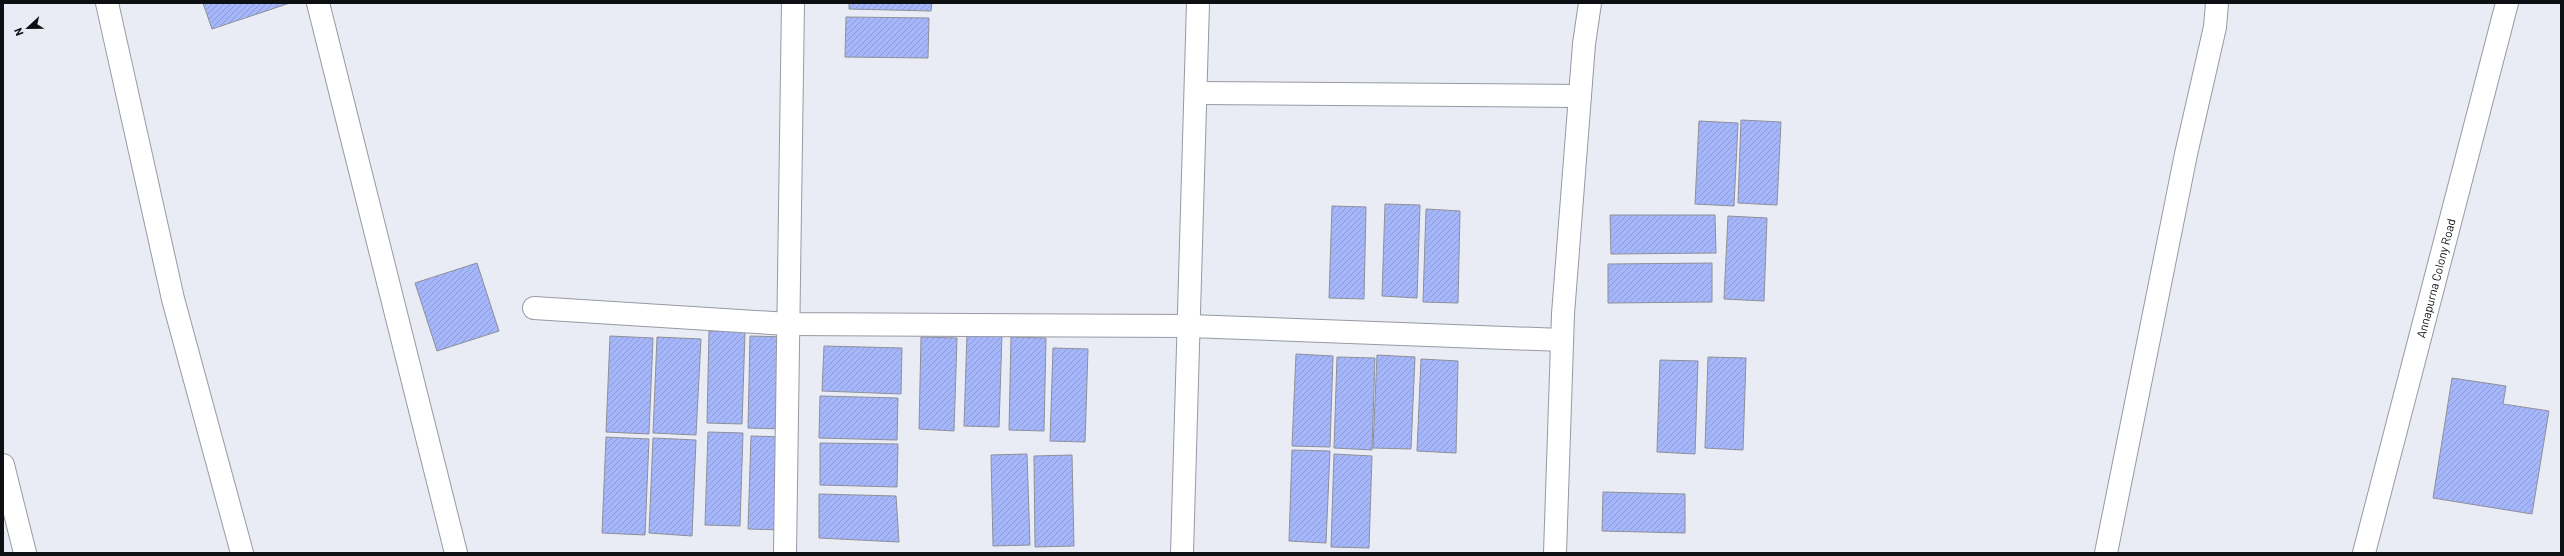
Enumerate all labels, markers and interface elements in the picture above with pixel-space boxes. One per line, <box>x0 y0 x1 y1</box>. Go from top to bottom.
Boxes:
north arrow <box>8 8 48 48</box>
text: N <box>11 26 26 38</box>
street label: Annapurna Colony Road <box>2413 217 2458 339</box>

